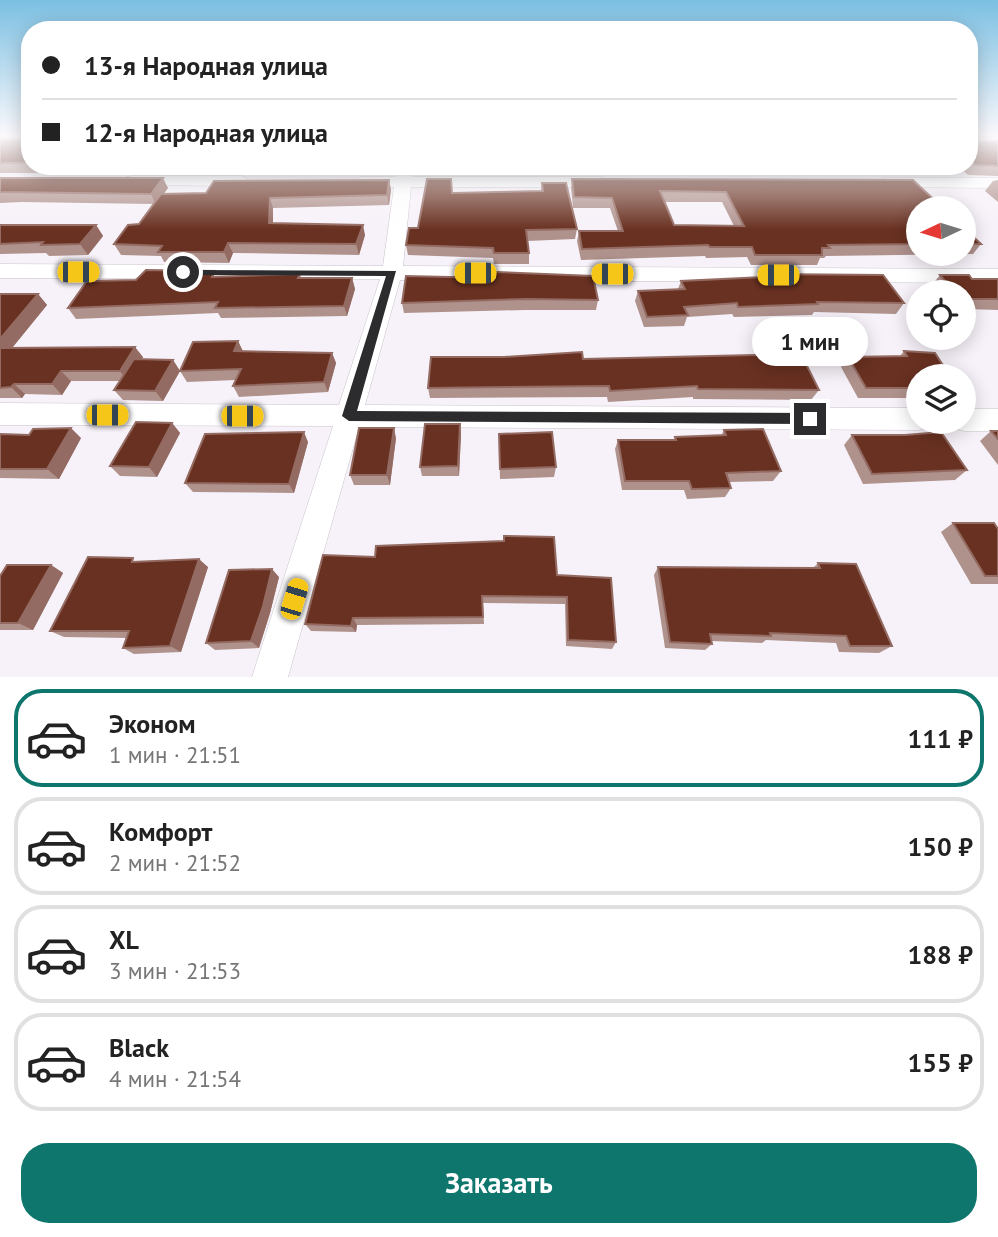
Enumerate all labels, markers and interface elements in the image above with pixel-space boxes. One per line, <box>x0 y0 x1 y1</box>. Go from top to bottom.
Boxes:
text: 13-я Народная улица <box>84 49 328 82</box>
text: 12-я Народная улица <box>84 116 328 149</box>
north arrow <box>906 196 976 266</box>
map controls <box>906 196 976 434</box>
route start <box>167 256 199 288</box>
car <box>58 262 100 283</box>
car <box>455 263 497 284</box>
car <box>592 264 634 285</box>
car <box>758 265 800 286</box>
button: locate <box>906 280 976 350</box>
callout: 1 мин <box>752 318 868 366</box>
text: 1 мин <box>780 327 840 356</box>
button: layers <box>906 364 976 434</box>
route end <box>794 403 826 435</box>
car <box>87 405 129 426</box>
car <box>222 406 264 427</box>
car <box>278 576 311 622</box>
icon: car <box>25 707 88 770</box>
text: Эконом <box>109 707 196 740</box>
text: 111 ₽ <box>907 722 973 755</box>
text: 1 мин · 21:51 <box>109 740 241 769</box>
icon: car <box>25 815 88 878</box>
text: Комфорт <box>109 815 212 848</box>
text: 150 ₽ <box>907 830 973 863</box>
text: 2 мин · 21:52 <box>109 848 241 877</box>
icon: car <box>25 923 88 986</box>
text: XL <box>109 923 139 956</box>
text: 188 ₽ <box>907 938 973 971</box>
text: 3 мин · 21:53 <box>109 956 241 985</box>
icon: car <box>25 1031 88 1094</box>
text: Black <box>109 1031 169 1064</box>
text: 155 ₽ <box>907 1046 973 1079</box>
text: 4 мин · 21:54 <box>109 1064 241 1093</box>
button: Заказать <box>21 1143 977 1223</box>

